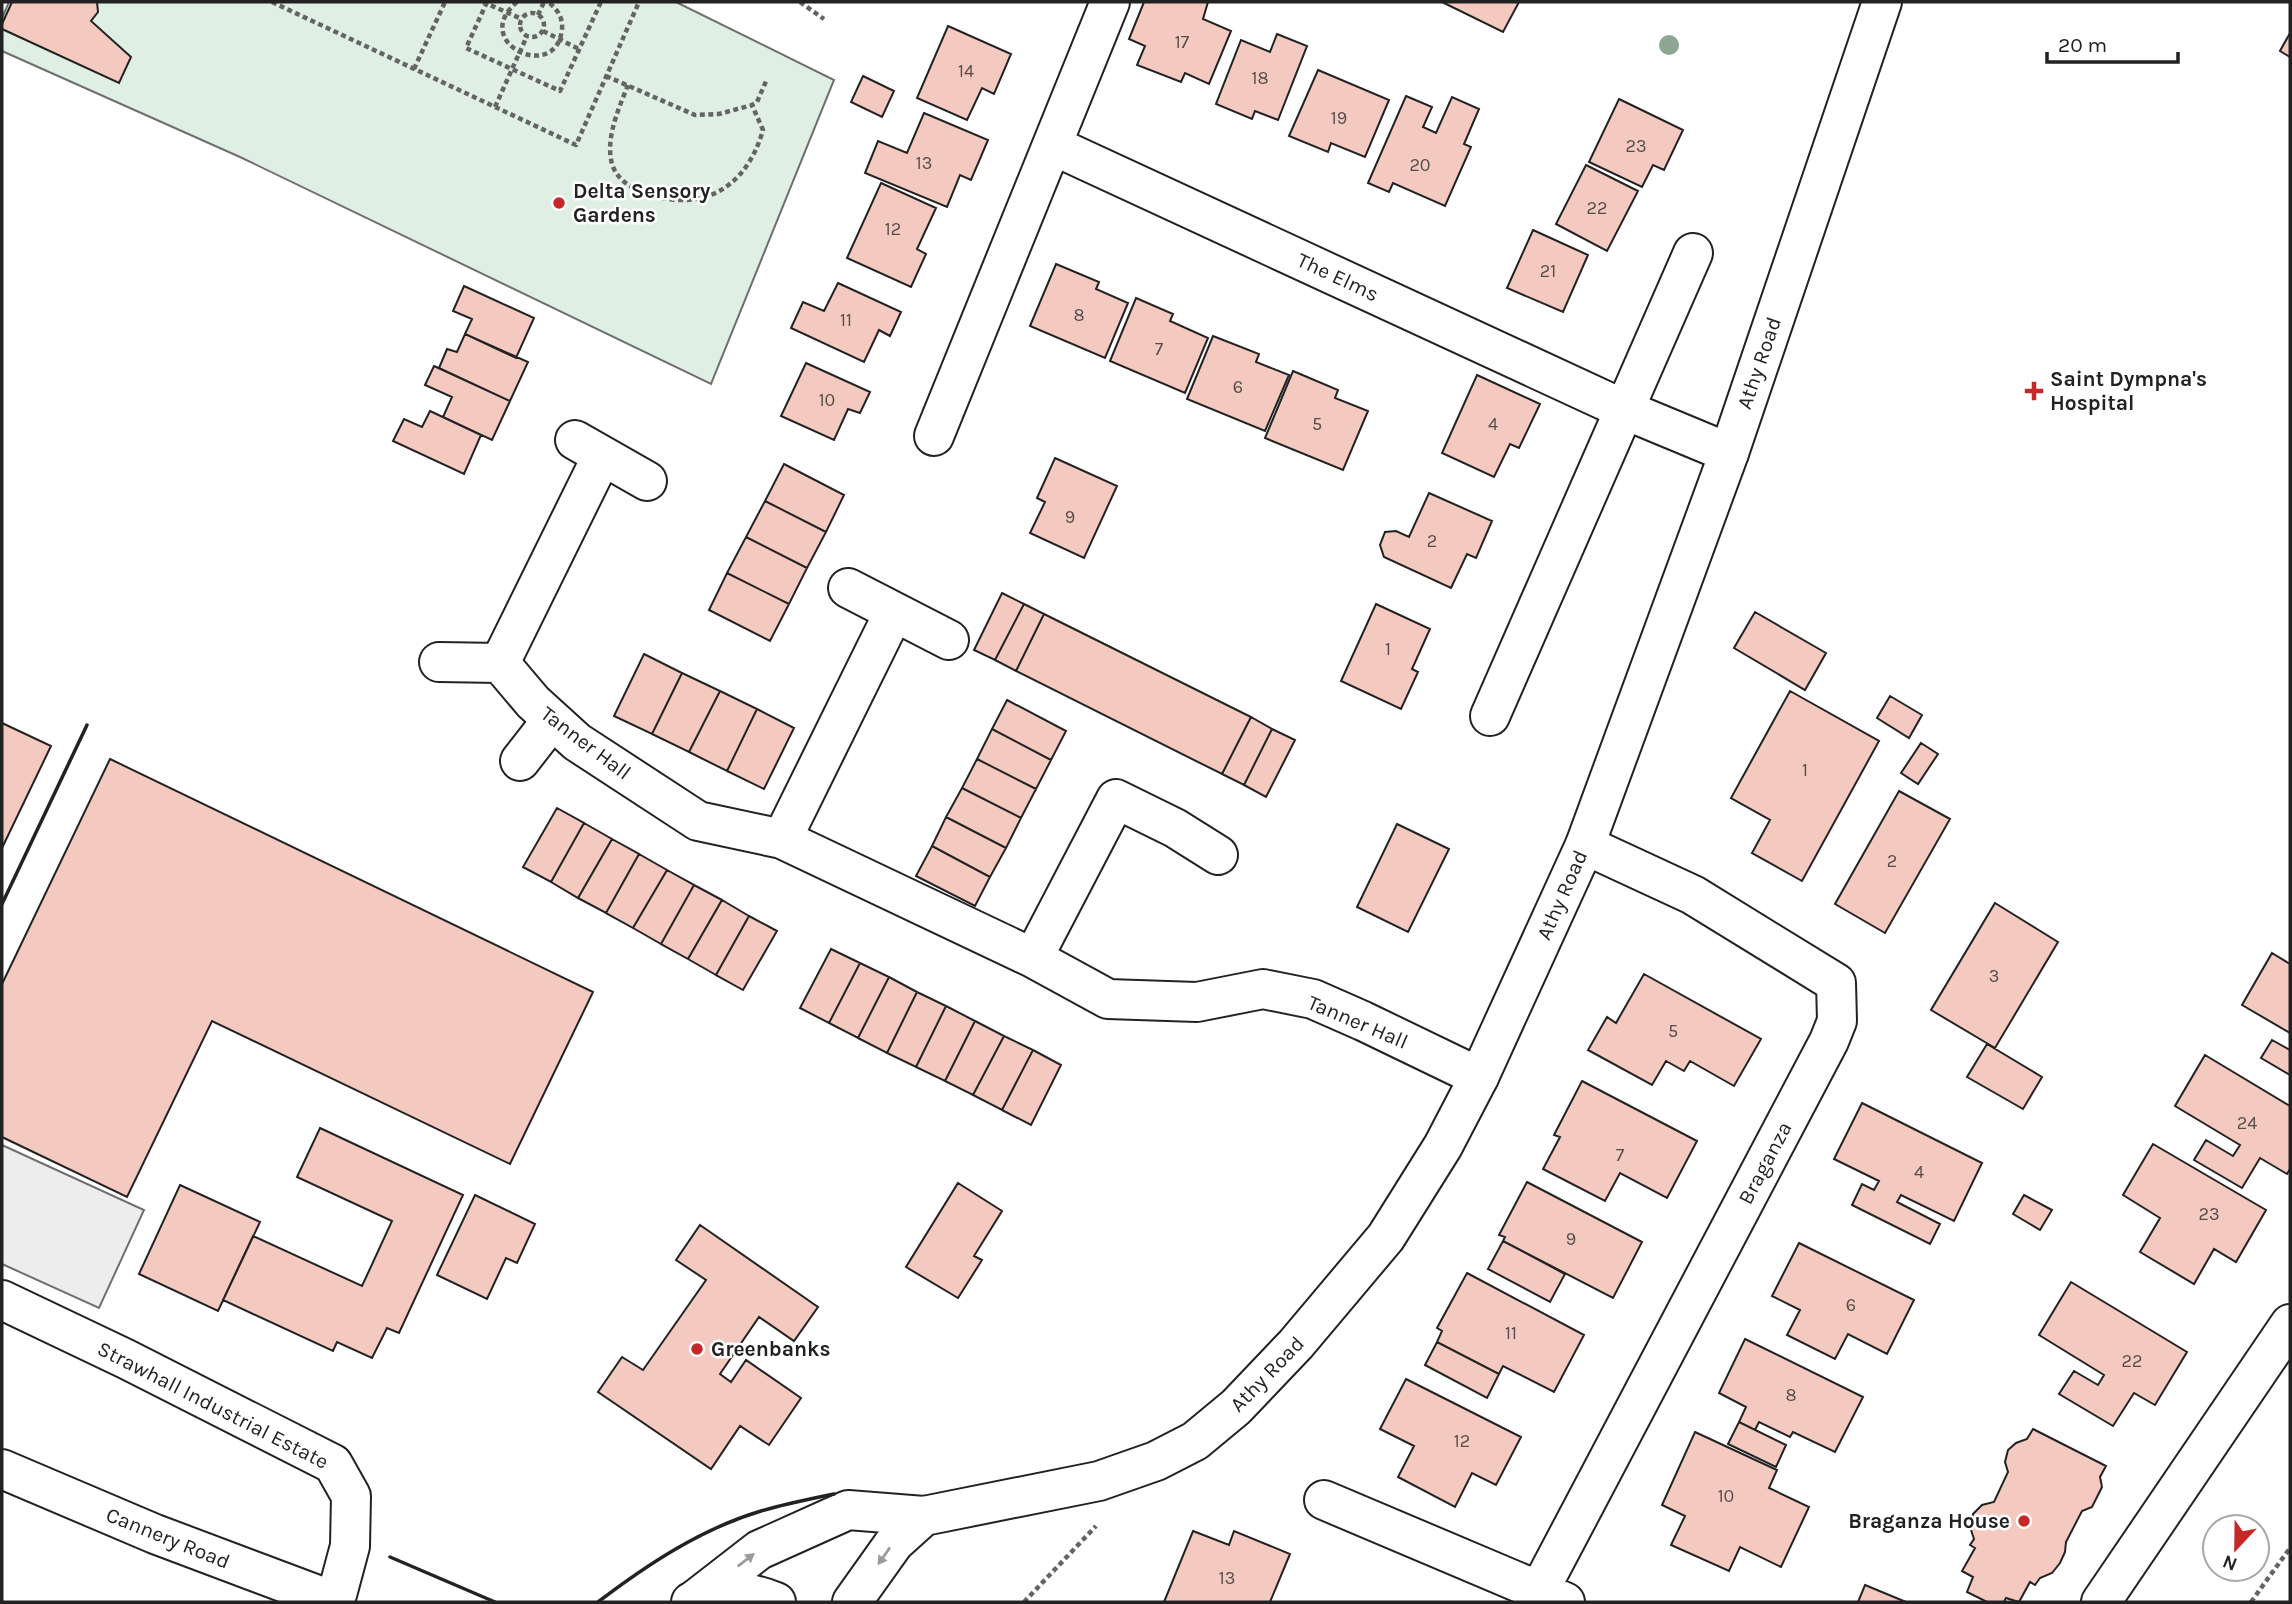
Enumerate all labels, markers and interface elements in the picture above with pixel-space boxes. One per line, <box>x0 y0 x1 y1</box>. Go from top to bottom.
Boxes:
scale bar <box>2047 21 2178 65</box>
house number: 17 <box>1175 31 1190 53</box>
text: 20 m <box>2058 33 2107 57</box>
house number: 14 <box>958 60 974 82</box>
house number: 18 <box>1251 67 1269 89</box>
house number: 19 <box>1331 107 1347 129</box>
house number: 23 <box>1625 135 1647 157</box>
house number: 13 <box>916 152 932 174</box>
house number: 20 <box>1409 154 1431 176</box>
place label: Delta Sensory Gardens <box>573 179 711 227</box>
marker: Delta Sensory Gardens <box>551 195 567 211</box>
house number: 22 <box>1587 197 1607 219</box>
house number: 12 <box>885 218 901 240</box>
street label: The Elms <box>1293 248 1383 306</box>
house number: 21 <box>1540 260 1556 282</box>
house number: 8 <box>1073 304 1085 326</box>
house number: 11 <box>840 309 852 331</box>
street label: Athy Road <box>1732 314 1786 412</box>
house number: 7 <box>1155 338 1164 360</box>
place label: Saint Dympna's Hospital <box>2050 367 2207 415</box>
house number: 6 <box>1233 376 1243 398</box>
marker: Saint Dympna's Hospital <box>2024 381 2044 401</box>
house number: 10 <box>819 389 835 411</box>
house number: 5 <box>1312 413 1322 435</box>
house number: 4 <box>1488 413 1498 435</box>
house number: 9 <box>1065 506 1075 528</box>
house number: 2 <box>1427 530 1437 552</box>
house number: 1 <box>1385 638 1391 660</box>
street label: Tanner Hall <box>536 701 636 785</box>
house number: 1 <box>1802 759 1808 781</box>
street label: Athy Road <box>1532 846 1592 944</box>
house number: 2 <box>1887 850 1897 872</box>
house number: 3 <box>1989 965 1999 987</box>
street label: Tanner Hall <box>1304 990 1412 1054</box>
house number: 5 <box>1668 1020 1678 1042</box>
house number: 24 <box>2237 1112 2257 1134</box>
street label: Braganza <box>1733 1118 1797 1208</box>
house number: 7 <box>1616 1144 1625 1166</box>
house number: 4 <box>1914 1161 1924 1183</box>
house number: 23 <box>2198 1203 2220 1225</box>
house number: 9 <box>1566 1228 1576 1250</box>
house number: 6 <box>1846 1294 1856 1316</box>
house number: 11 <box>1505 1322 1517 1344</box>
street label: Athy Road <box>1225 1331 1309 1417</box>
street label: Strawhall Industrial Estate <box>94 1336 332 1474</box>
place label: Greenbanks <box>711 1337 831 1361</box>
marker: Greenbanks <box>689 1341 705 1357</box>
house number: 22 <box>2122 1350 2142 1372</box>
house number: 8 <box>1785 1384 1797 1406</box>
house number: 12 <box>1454 1430 1470 1452</box>
house number: 10 <box>1718 1485 1734 1507</box>
street label: Cannery Road <box>103 1502 233 1574</box>
place label: Braganza House <box>1848 1509 2010 1533</box>
marker: Braganza House <box>2016 1513 2032 1529</box>
north arrow <box>2201 1513 2271 1583</box>
one-way arrow <box>877 1547 891 1565</box>
text: N <box>2220 1550 2240 1576</box>
one-way arrow <box>737 1552 755 1567</box>
house number: 13 <box>1219 1567 1235 1589</box>

